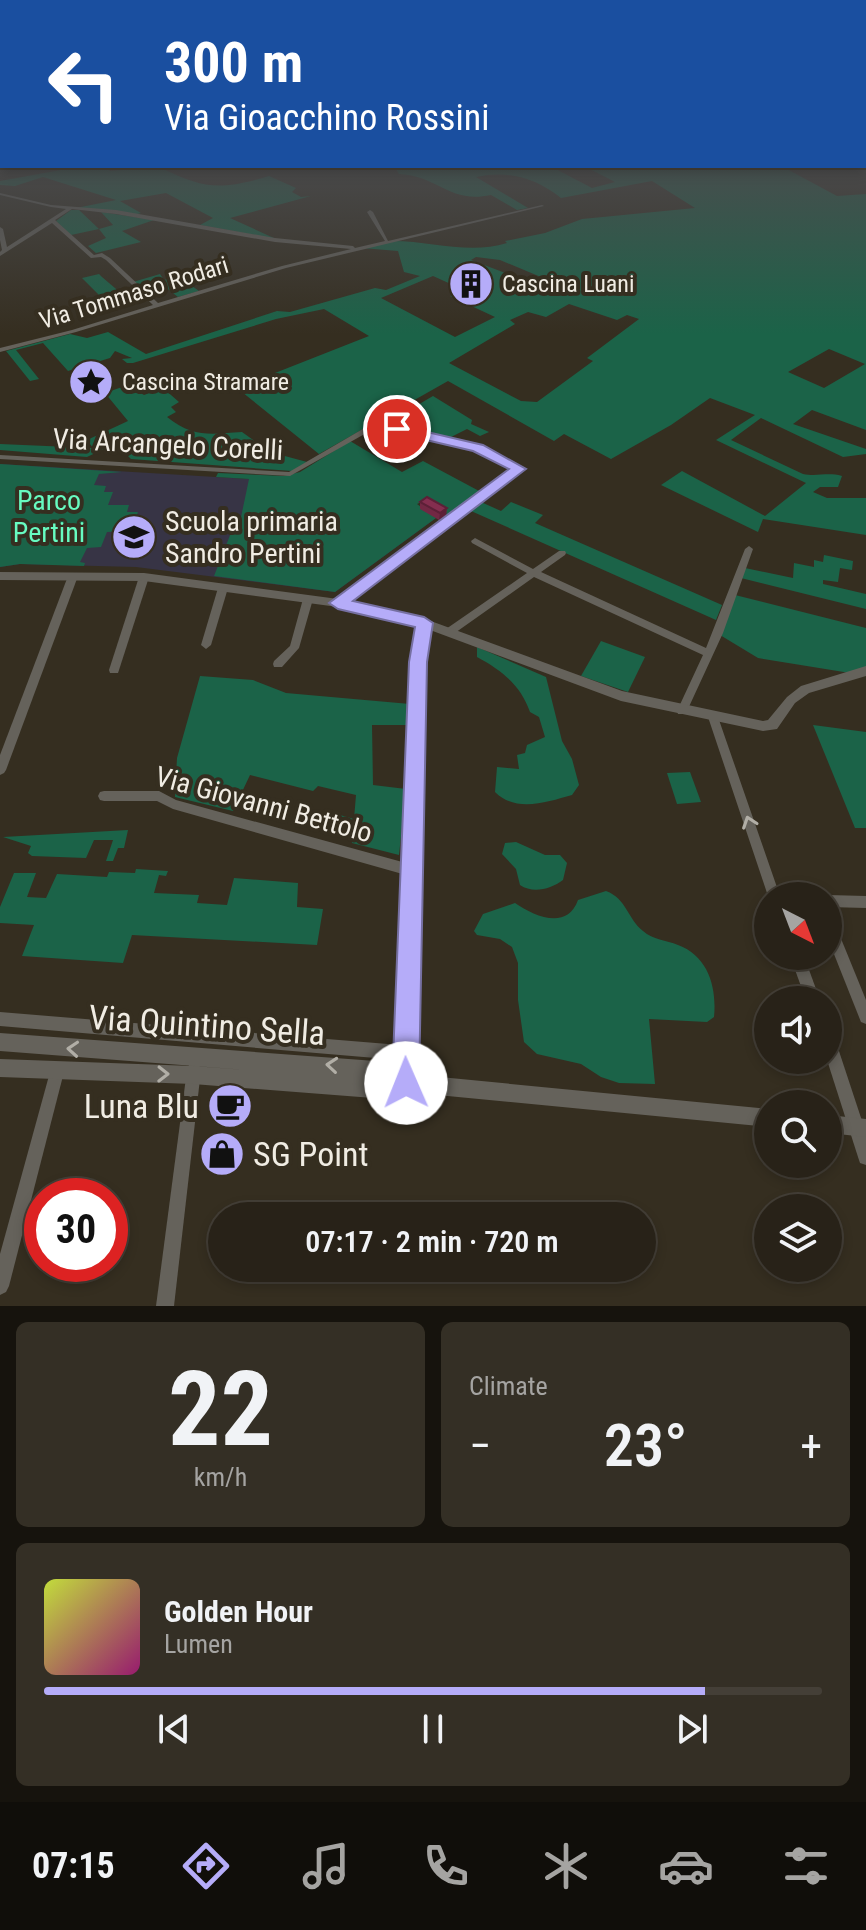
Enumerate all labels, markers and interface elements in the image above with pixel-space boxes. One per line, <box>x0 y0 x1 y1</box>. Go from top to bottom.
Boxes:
text: 300 m <box>164 30 303 96</box>
icon: left <box>32 32 136 136</box>
text: Via Gioacchino Rossini <box>164 97 489 139</box>
street label: Via Tommaso Rodari <box>36 251 232 335</box>
building icon: Cascina Luani <box>447 260 495 308</box>
place label: Cascina Luani <box>502 270 634 298</box>
place icon: Cascina Stramare <box>67 358 115 406</box>
place label: Cascina Stramare <box>122 368 289 396</box>
pin <box>363 395 431 463</box>
icon: arrive <box>375 407 419 451</box>
street label: Via Arcangelo Corelli <box>52 422 284 467</box>
park label: Parco Pertini <box>13 484 85 549</box>
place label: Scuola primaria Sandro Pertini <box>165 505 338 570</box>
school or university icon: Scuola primaria Sandro Pertini <box>110 513 158 561</box>
street label: Via Giovanni Bettolo <box>152 760 376 849</box>
one-way arrow <box>742 816 758 830</box>
north arrow <box>754 882 842 970</box>
map controls <box>754 882 842 1282</box>
button: sound <box>754 986 842 1074</box>
street label: Via Quintino Sella <box>88 997 326 1053</box>
one-way arrow <box>66 1041 79 1058</box>
position arrow <box>364 1041 448 1125</box>
one-way arrow <box>325 1057 338 1074</box>
one-way arrow <box>157 1065 170 1083</box>
cafe icon: Luna Blu <box>206 1082 254 1130</box>
place label: Luna Blu <box>84 1086 199 1126</box>
button: search <box>754 1090 842 1178</box>
shop icon: SG Point <box>198 1130 246 1178</box>
place label: SG Point <box>253 1134 369 1174</box>
speed limit sign: 30 <box>24 1178 128 1282</box>
button: layers <box>754 1194 842 1282</box>
text: 07:17 · 2 min · 720 m <box>305 1224 559 1259</box>
text: 22 <box>168 1349 273 1470</box>
text: Climate <box>469 1371 548 1401</box>
text: 23° <box>604 1410 687 1481</box>
text: − <box>469 1420 491 1472</box>
text: + <box>800 1420 822 1472</box>
text: km/h <box>194 1462 247 1492</box>
text: Golden Hour <box>164 1594 313 1629</box>
text: Lumen <box>164 1629 233 1659</box>
icon: previous <box>152 1707 196 1751</box>
icon: pause <box>411 1707 455 1751</box>
icon: next <box>670 1707 714 1751</box>
icon: directions <box>178 1838 234 1894</box>
icon: music <box>298 1838 354 1894</box>
icon: phone <box>418 1838 474 1894</box>
icon: climate <box>538 1838 594 1894</box>
icon: car <box>658 1838 714 1894</box>
icon: filters <box>778 1838 834 1894</box>
text: 07:15 <box>32 1845 115 1887</box>

